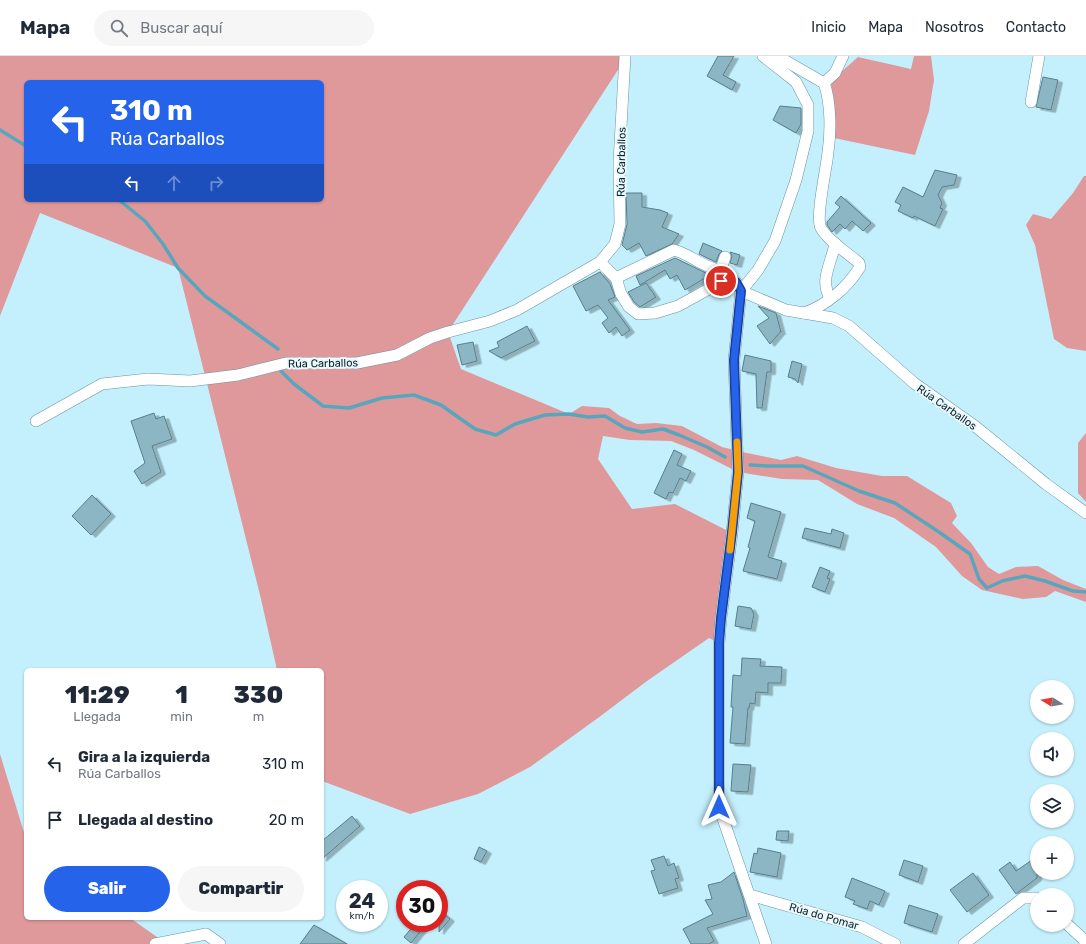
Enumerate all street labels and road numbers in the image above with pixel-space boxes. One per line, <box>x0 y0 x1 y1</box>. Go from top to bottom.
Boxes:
street label: Rúa Carballos <box>614 126 629 197</box>
street label: Rúa Carballos <box>288 356 359 371</box>
street label: Rúa Carballos <box>914 382 979 433</box>
street label: Rúa do Pomar <box>788 900 861 933</box>

